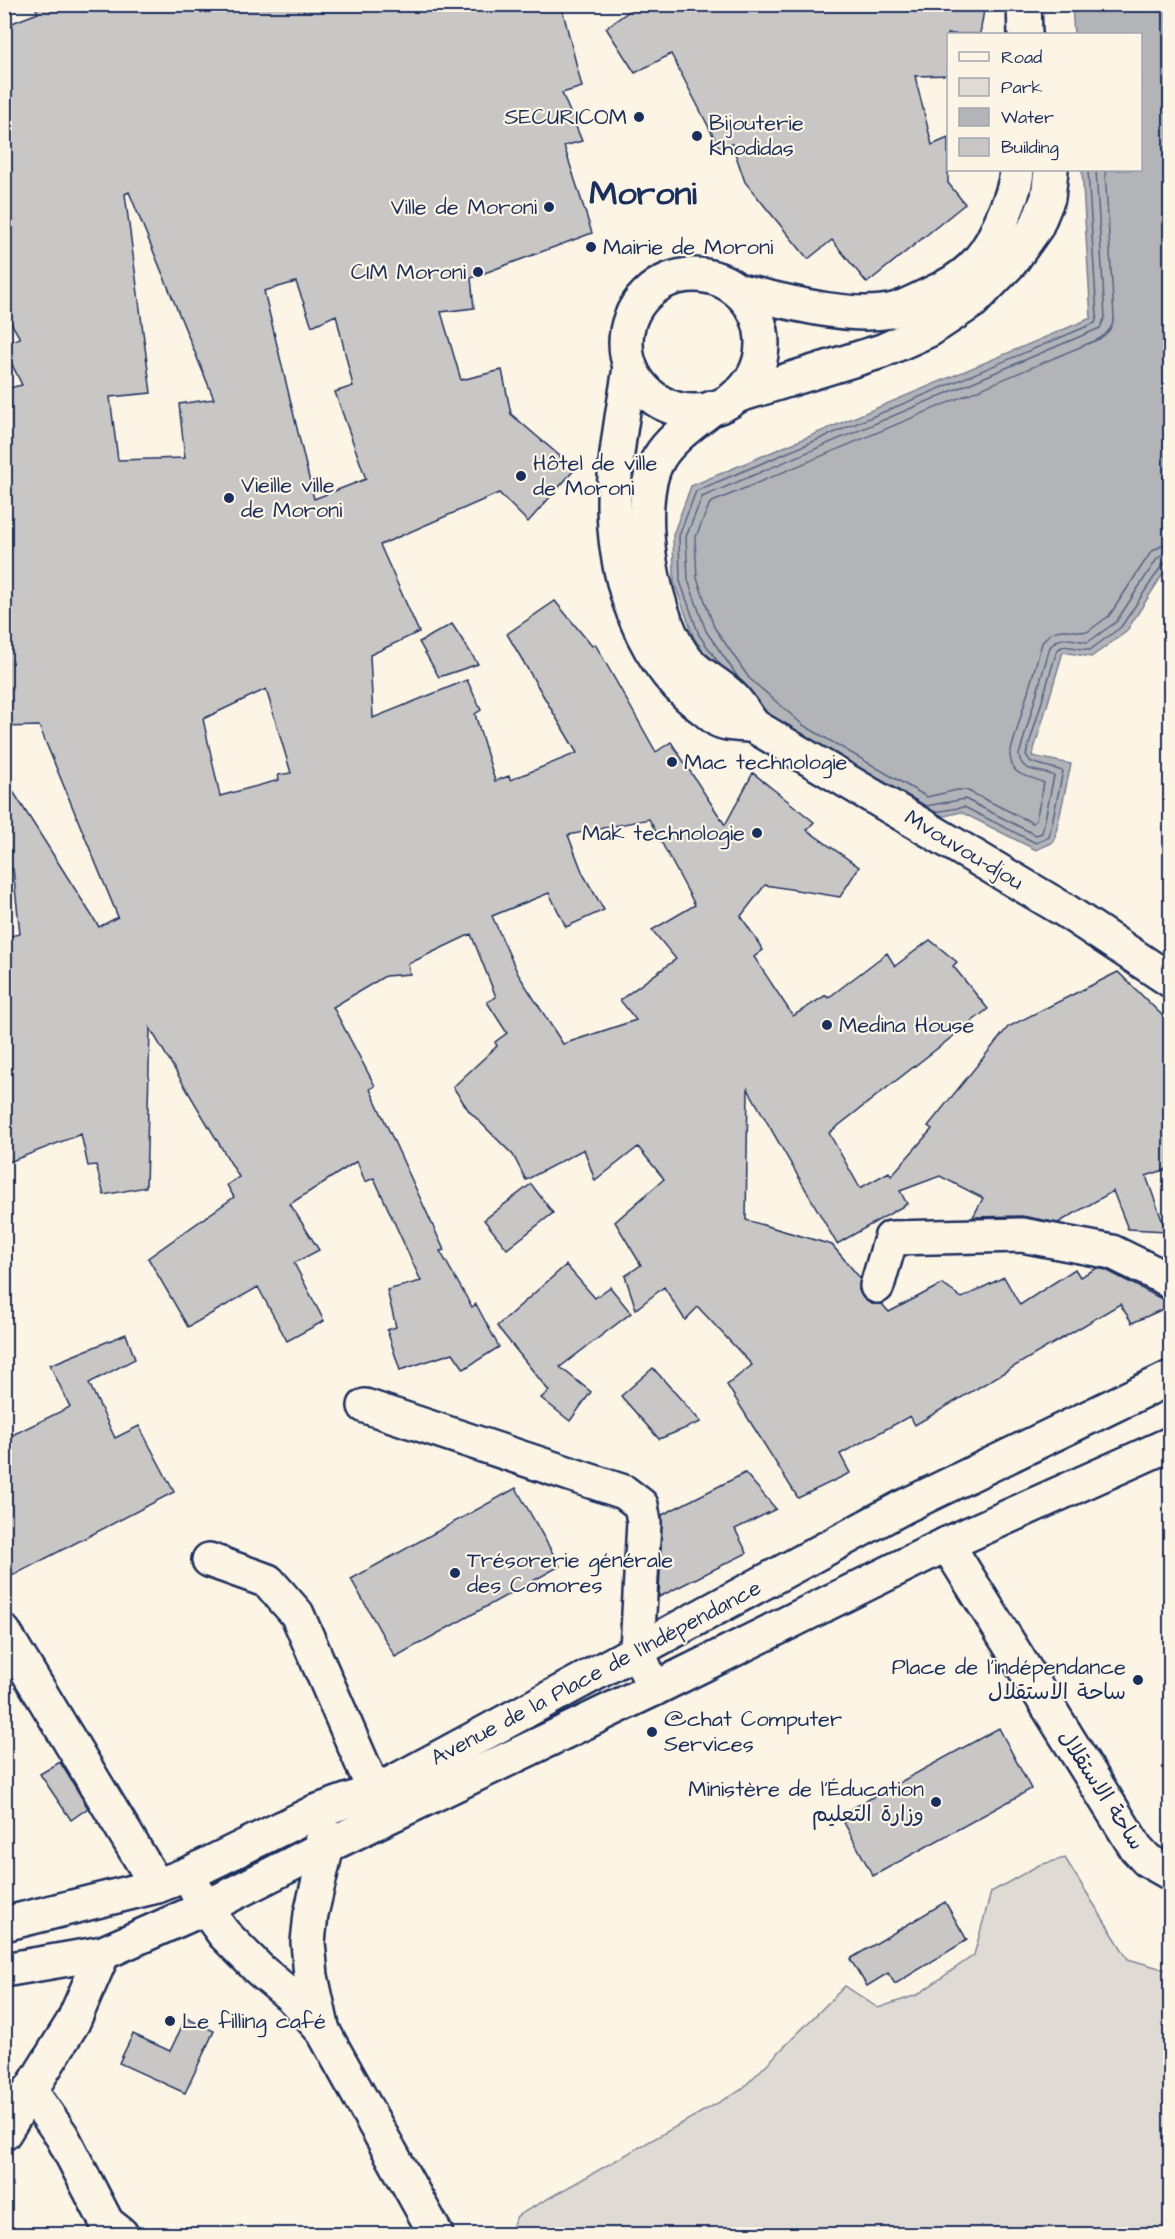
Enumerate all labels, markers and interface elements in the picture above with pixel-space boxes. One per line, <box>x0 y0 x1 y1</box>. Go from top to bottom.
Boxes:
legend <box>947 33 1142 171</box>
text: Road <box>1001 45 1042 70</box>
text: Park <box>1001 75 1043 100</box>
place label: SECURICOM <box>504 102 627 133</box>
text: Water <box>1001 105 1054 130</box>
place label: Bijouterie Khodidas <box>709 108 804 164</box>
marker: SECURICOM <box>632 110 646 124</box>
marker: Bijouterie Khodidas <box>690 129 704 143</box>
text: Building <box>1001 135 1059 161</box>
district label: Moroni <box>589 170 697 218</box>
place label: Ville de Moroni <box>391 192 537 223</box>
marker: Ville de Moroni <box>542 200 556 214</box>
place label: Mairie de Moroni <box>603 232 773 263</box>
marker: Mairie de Moroni <box>584 240 598 254</box>
place label: CIM Moroni <box>351 257 466 288</box>
marker: CIM Moroni <box>471 265 485 279</box>
place label: Hôtel de ville de Moroni <box>533 448 657 504</box>
marker: Hôtel de ville de Moroni <box>514 469 528 483</box>
place label: Vieille ville de Moroni <box>241 470 342 526</box>
marker: Vieille ville de Moroni <box>222 491 236 505</box>
place label: Mac technologie <box>684 747 848 779</box>
marker: Mac technologie <box>665 755 679 769</box>
street label: Mvouvou-djou <box>899 802 1029 898</box>
place label: Mak technologie <box>582 818 745 850</box>
marker: Mak technologie <box>750 826 764 840</box>
place label: Medina House <box>839 1010 975 1041</box>
marker: Medina House <box>820 1018 834 1032</box>
place label: Trésorerie générale des Comores <box>467 1545 673 1601</box>
marker: Trésorerie générale des Comores <box>448 1566 462 1580</box>
street label: Avenue de la Place de l'Indépendance <box>425 1572 767 1774</box>
place label: Place de l'indépendance ساحة الاستقلال <box>892 1652 1126 1708</box>
marker: Place de l'indépendance ساحة الاستقلال <box>1131 1673 1145 1687</box>
place label: @chat Computer Services <box>664 1704 842 1760</box>
street label: ساحة الاستقلال <box>1050 1724 1152 1856</box>
marker: @chat Computer Services <box>645 1725 659 1739</box>
place label: Ministère de l'Éducation وزارة التعليم <box>688 1774 924 1830</box>
marker: Ministère de l'Éducation وزارة التعليم <box>929 1795 943 1809</box>
place label: Le filling café <box>182 2006 326 2038</box>
marker: Le filling café <box>163 2014 177 2028</box>

